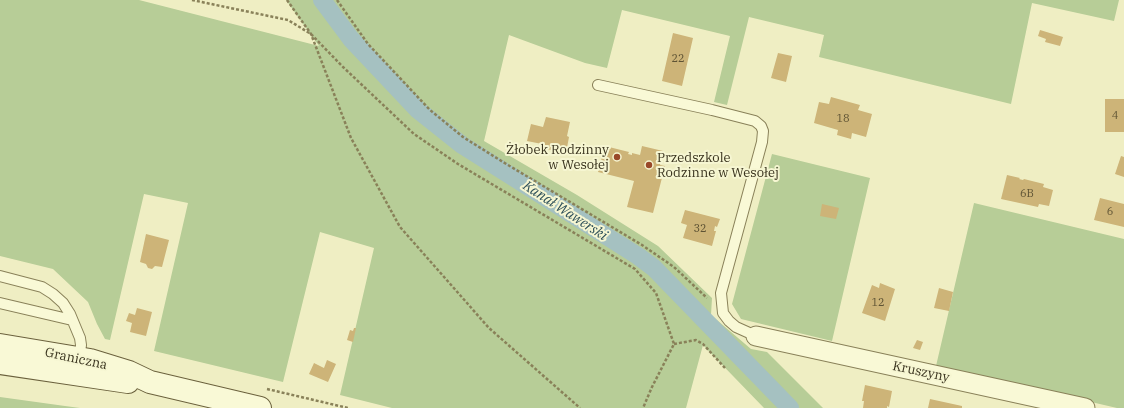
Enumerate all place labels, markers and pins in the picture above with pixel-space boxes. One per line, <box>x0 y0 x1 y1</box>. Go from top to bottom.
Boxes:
place label: Żłobek Rodzinny w Wesołej <box>506 142 609 173</box>
place label: Przedszkole Rodzinne w Wesołej <box>657 150 779 181</box>
marker: Żłobek Rodzinny w Wesołej <box>612 152 622 162</box>
marker: Przedszkole Rodzinne w Wesołej <box>644 160 654 170</box>

